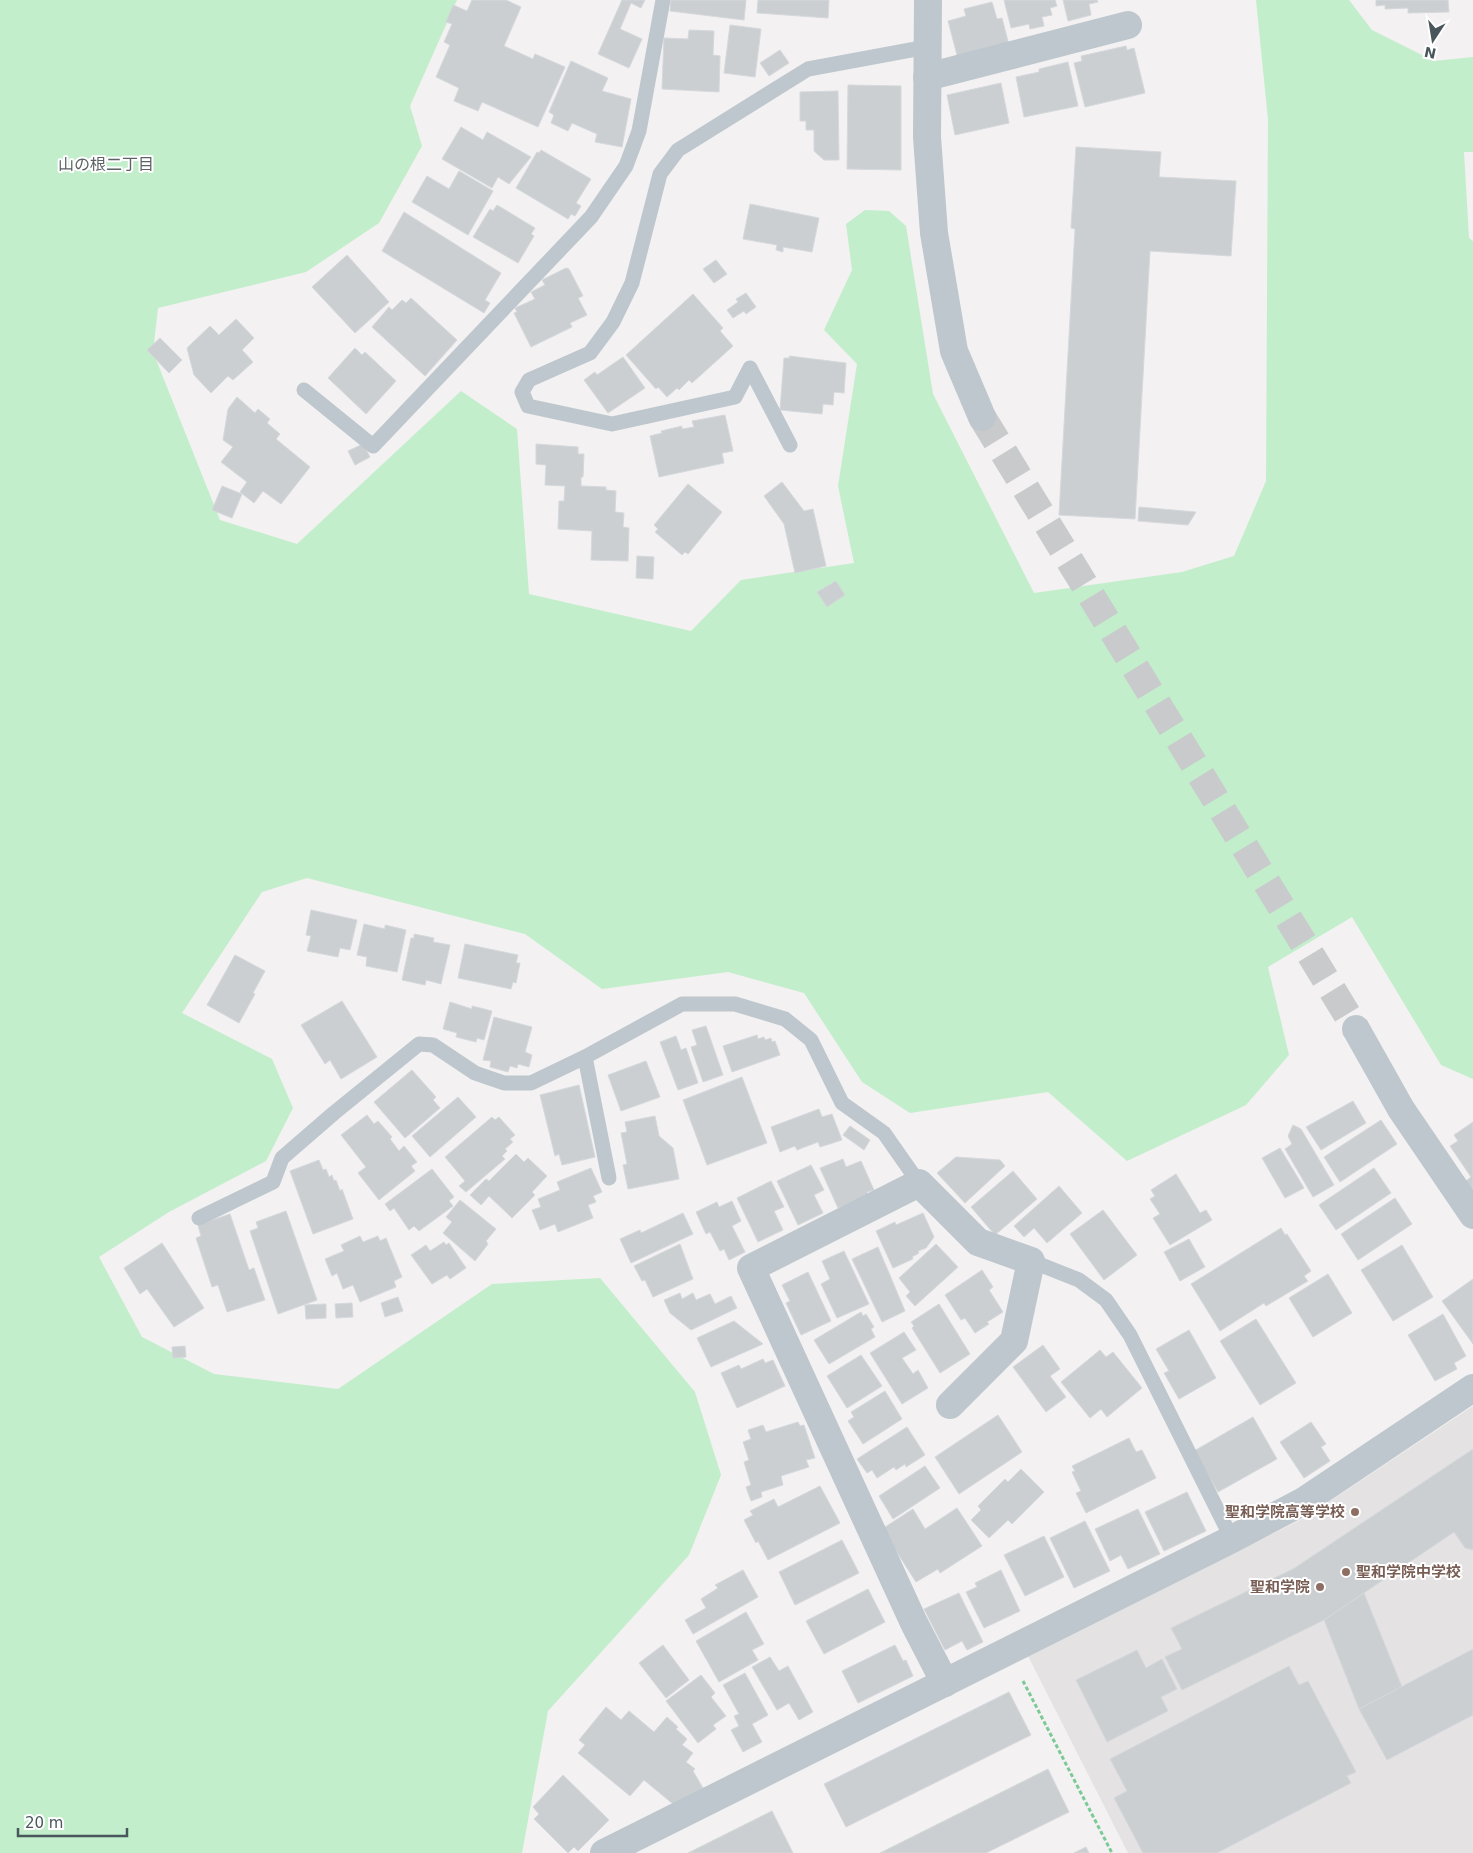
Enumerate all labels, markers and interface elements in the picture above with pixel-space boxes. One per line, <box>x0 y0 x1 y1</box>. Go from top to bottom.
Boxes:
north arrow <box>1408 15 1458 65</box>
text: N <box>1423 44 1438 62</box>
district label: 山の根二丁目 <box>58 155 154 174</box>
place label: 聖和学院高等学校 <box>1225 1503 1345 1521</box>
marker: 聖和学院高等学校 <box>1349 1506 1361 1518</box>
place label: 聖和学院中学校 <box>1356 1563 1461 1581</box>
marker: 聖和学院中学校 <box>1340 1566 1352 1578</box>
place label: 聖和学院 <box>1250 1578 1310 1596</box>
marker: 聖和学院 <box>1314 1581 1326 1593</box>
scale bar <box>18 1806 126 1838</box>
text: 20 m <box>25 1814 63 1832</box>

